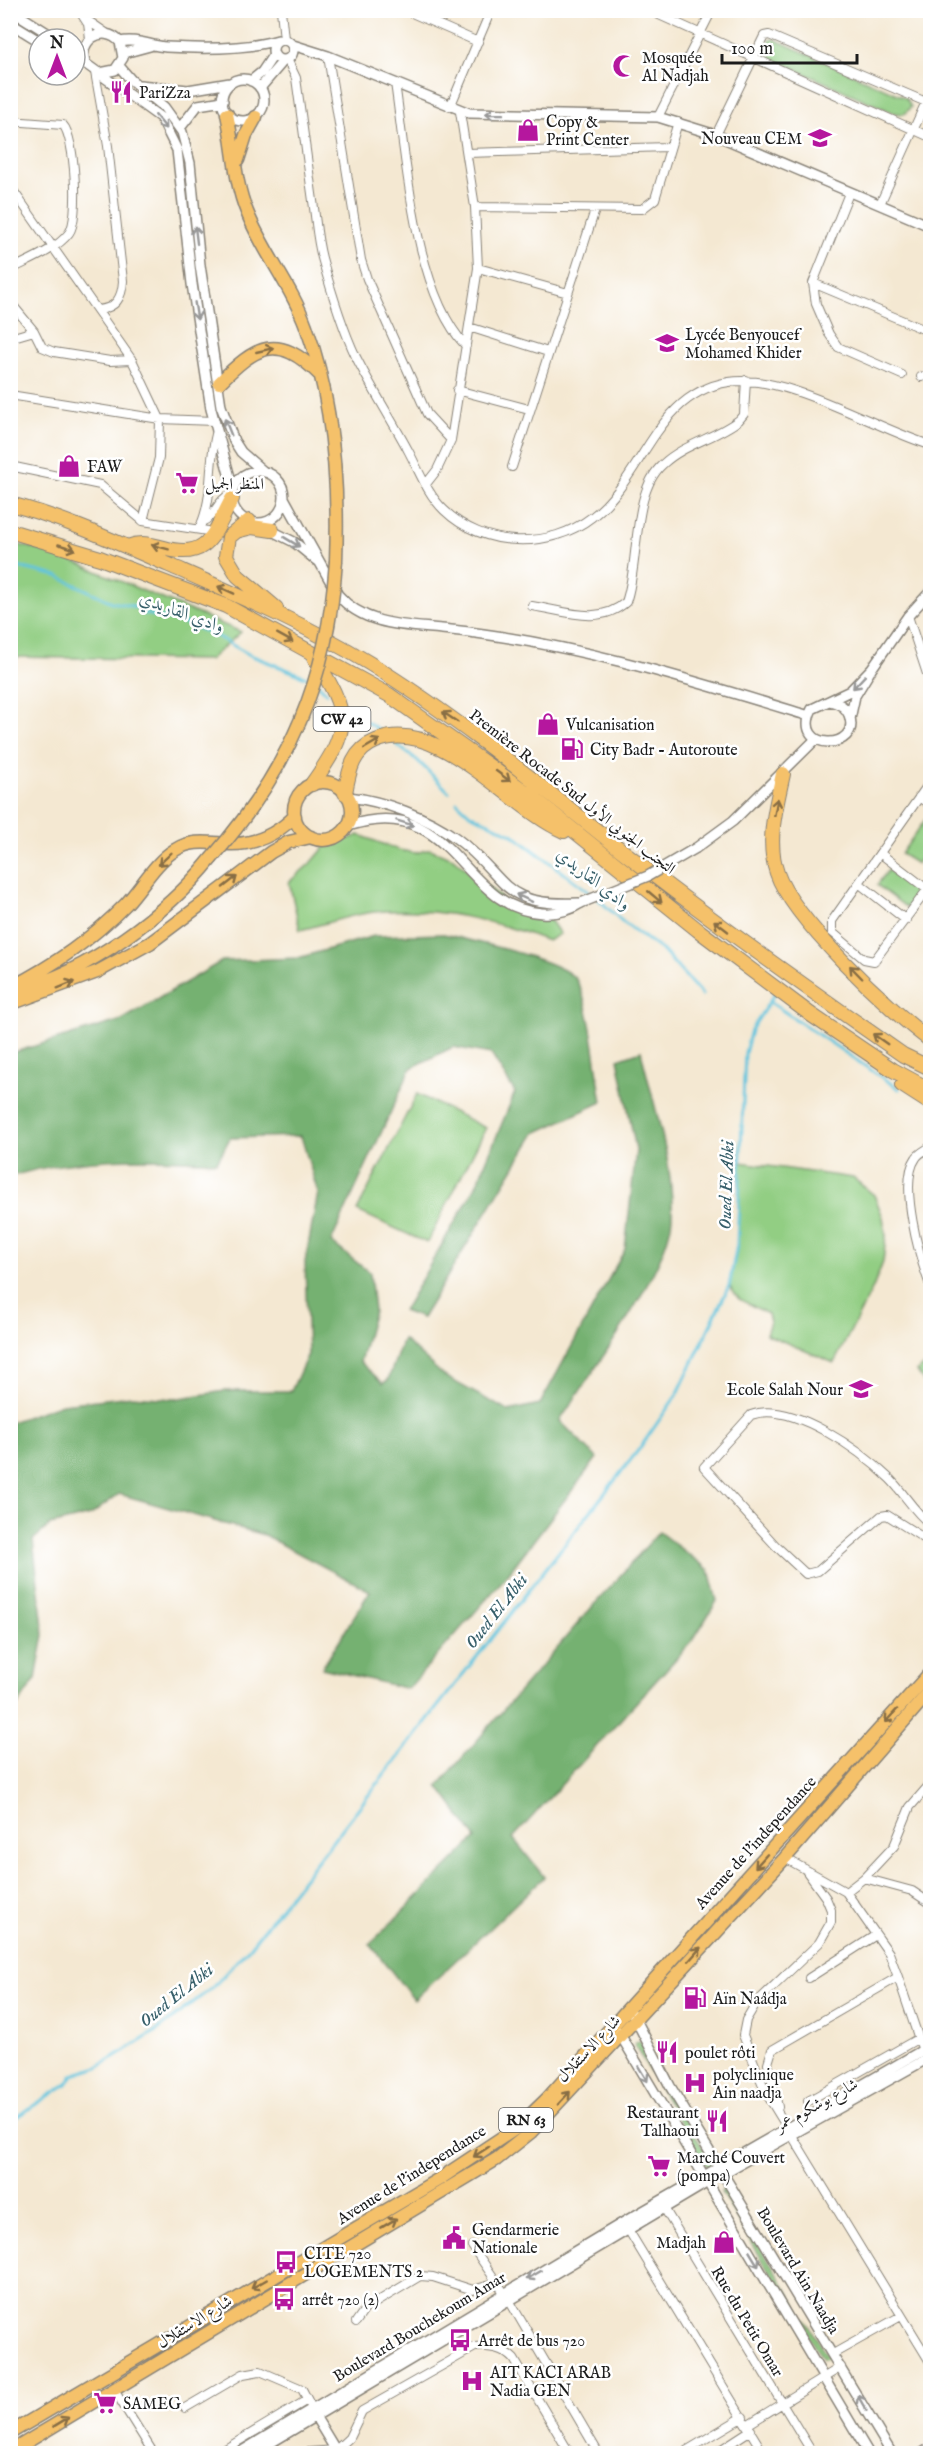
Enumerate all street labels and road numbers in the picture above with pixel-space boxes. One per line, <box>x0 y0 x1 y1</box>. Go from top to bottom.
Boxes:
street label: Première Rocade Sud التجنب الجنوبي الأول <box>464 703 681 880</box>
road number: CW 42 <box>314 707 370 731</box>
street label: Avenue de l'independance <box>691 1773 821 1915</box>
street label: شارع الاستقلال <box>553 2012 627 2089</box>
street label: شارع بوشكوم عمر <box>770 2075 863 2140</box>
road number: RN 63 <box>499 2108 553 2132</box>
street label: Avenue de l'independance <box>333 2122 490 2230</box>
street label: Boulevard Ain Naadja <box>751 2204 843 2338</box>
street label: Rue du Petit Omar <box>706 2263 787 2381</box>
street label: Boulevard Bouchekoum Amar <box>330 2268 510 2387</box>
street label: شارع الاستقلال <box>154 2292 237 2355</box>

